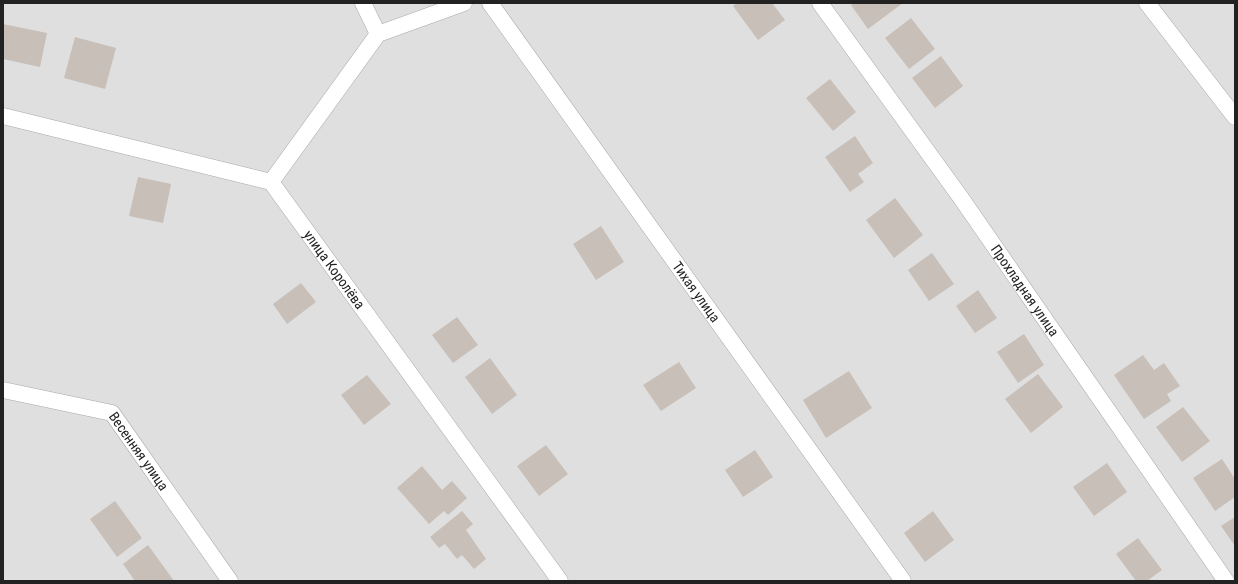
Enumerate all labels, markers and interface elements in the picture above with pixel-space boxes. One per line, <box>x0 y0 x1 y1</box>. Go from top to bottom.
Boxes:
street label: улица Королёва <box>301 227 368 312</box>
street label: Прохладная улица <box>988 242 1062 339</box>
street label: Тихая улица <box>669 259 723 325</box>
street label: Весенняя улица <box>106 409 172 493</box>

